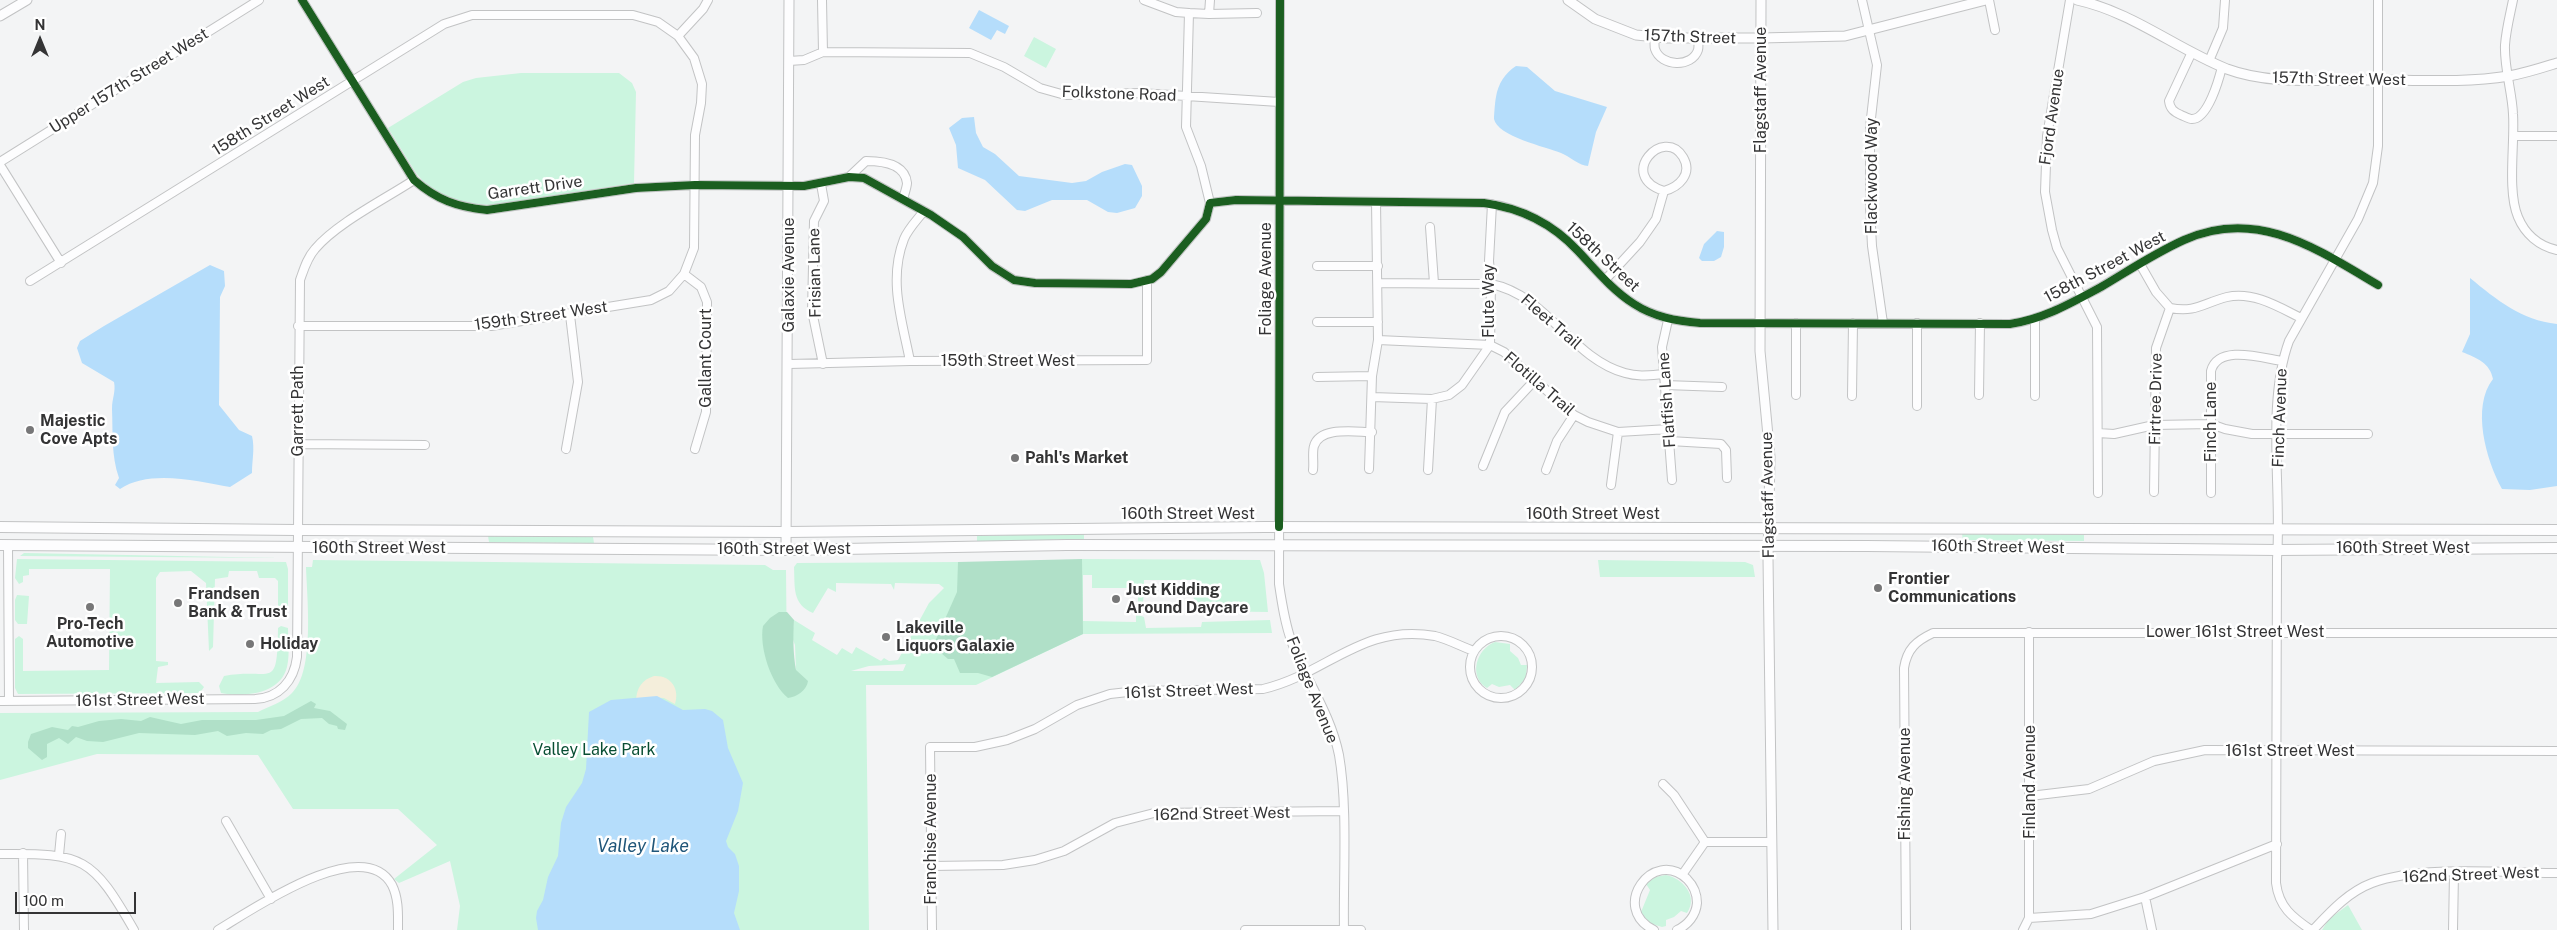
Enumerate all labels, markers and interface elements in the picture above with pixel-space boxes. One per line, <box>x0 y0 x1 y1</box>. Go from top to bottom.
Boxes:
north arrow <box>15 15 65 65</box>
text: N <box>35 17 45 33</box>
street label: Upper 157th Street West <box>46 24 212 138</box>
street label: 157th Street <box>1643 26 1737 48</box>
street label: Flagstaff Avenue <box>1751 27 1771 153</box>
street label: Fjord Avenue <box>2036 68 2068 166</box>
street label: 157th Street West <box>2272 68 2406 90</box>
street label: 158th Street West <box>209 72 333 160</box>
street label: Folkstone Road <box>1061 82 1177 106</box>
street label: Flackwood Way <box>1862 118 1882 234</box>
street label: Garrett Drive <box>486 172 584 204</box>
street label: Galaxie Avenue <box>779 218 799 332</box>
street label: 158th Street <box>1562 218 1644 296</box>
street label: Foliage Avenue <box>1256 222 1276 336</box>
street label: 158th Street West <box>2041 227 2169 307</box>
street label: Frisian Lane <box>805 228 825 318</box>
street label: Flute Way <box>1479 264 1499 338</box>
street label: Fleet Trail <box>1517 290 1585 354</box>
street label: 159th Street West <box>473 297 609 335</box>
street label: Gallant Court <box>696 308 716 408</box>
street label: Flotilla Trail <box>1500 348 1578 420</box>
street label: 159th Street West <box>941 351 1075 371</box>
street label: Flatfish Lane <box>1654 352 1680 448</box>
street label: Firtree Drive <box>2146 353 2166 445</box>
street label: Garrett Path <box>288 365 308 457</box>
street label: Finch Avenue <box>2269 368 2291 468</box>
street label: Finch Lane <box>2201 382 2221 462</box>
place label: Majestic Cove Apts <box>40 411 118 449</box>
marker: Majestic Cove Apts <box>24 424 36 436</box>
street label: Flagstaff Avenue <box>1757 432 1779 558</box>
place label: Pahl's Market <box>1025 448 1129 468</box>
marker: Pahl's Market <box>1009 452 1021 464</box>
street label: 160th Street West <box>1121 504 1255 524</box>
street label: 160th Street West <box>1526 504 1660 524</box>
street label: 160th Street West <box>1931 536 2065 558</box>
street label: 160th Street West <box>312 538 446 558</box>
street label: 160th Street West <box>2336 538 2470 558</box>
street label: 160th Street West <box>717 539 851 559</box>
place label: Frontier Communications <box>1888 569 2016 607</box>
place label: Just Kidding Around Daycare <box>1126 580 1248 618</box>
marker: Frontier Communications <box>1872 582 1884 594</box>
place label: Frandsen Bank & Trust <box>188 584 287 622</box>
marker: Just Kidding Around Daycare <box>1110 593 1122 605</box>
marker: Frandsen Bank & Trust <box>172 597 184 609</box>
marker: Pro-Tech Automotive <box>84 601 96 613</box>
place label: Pro-Tech Automotive <box>46 614 134 652</box>
place label: Lakeville Liquors Galaxie <box>896 618 1015 656</box>
street label: Lower 161st Street West <box>2146 622 2324 642</box>
marker: Lakeville Liquors Galaxie <box>880 631 892 643</box>
place label: Holiday <box>260 634 318 654</box>
street label: Foliage Avenue <box>1282 634 1342 746</box>
marker: Holiday <box>244 638 256 650</box>
street label: 161st Street West <box>1124 679 1254 703</box>
street label: 161st Street West <box>75 689 205 711</box>
street label: Finland Avenue <box>2020 725 2040 839</box>
street label: Fishing Avenue <box>1895 728 1915 840</box>
park label: Valley Lake Park <box>533 740 655 760</box>
street label: 161st Street West <box>2225 741 2355 761</box>
street label: Franchise Avenue <box>921 773 941 905</box>
street label: 162nd Street West <box>1153 803 1291 825</box>
water label: Valley Lake <box>597 835 689 857</box>
street label: 162nd Street West <box>2402 863 2540 887</box>
scale bar <box>18 882 139 914</box>
text: 100 m <box>23 892 64 909</box>

